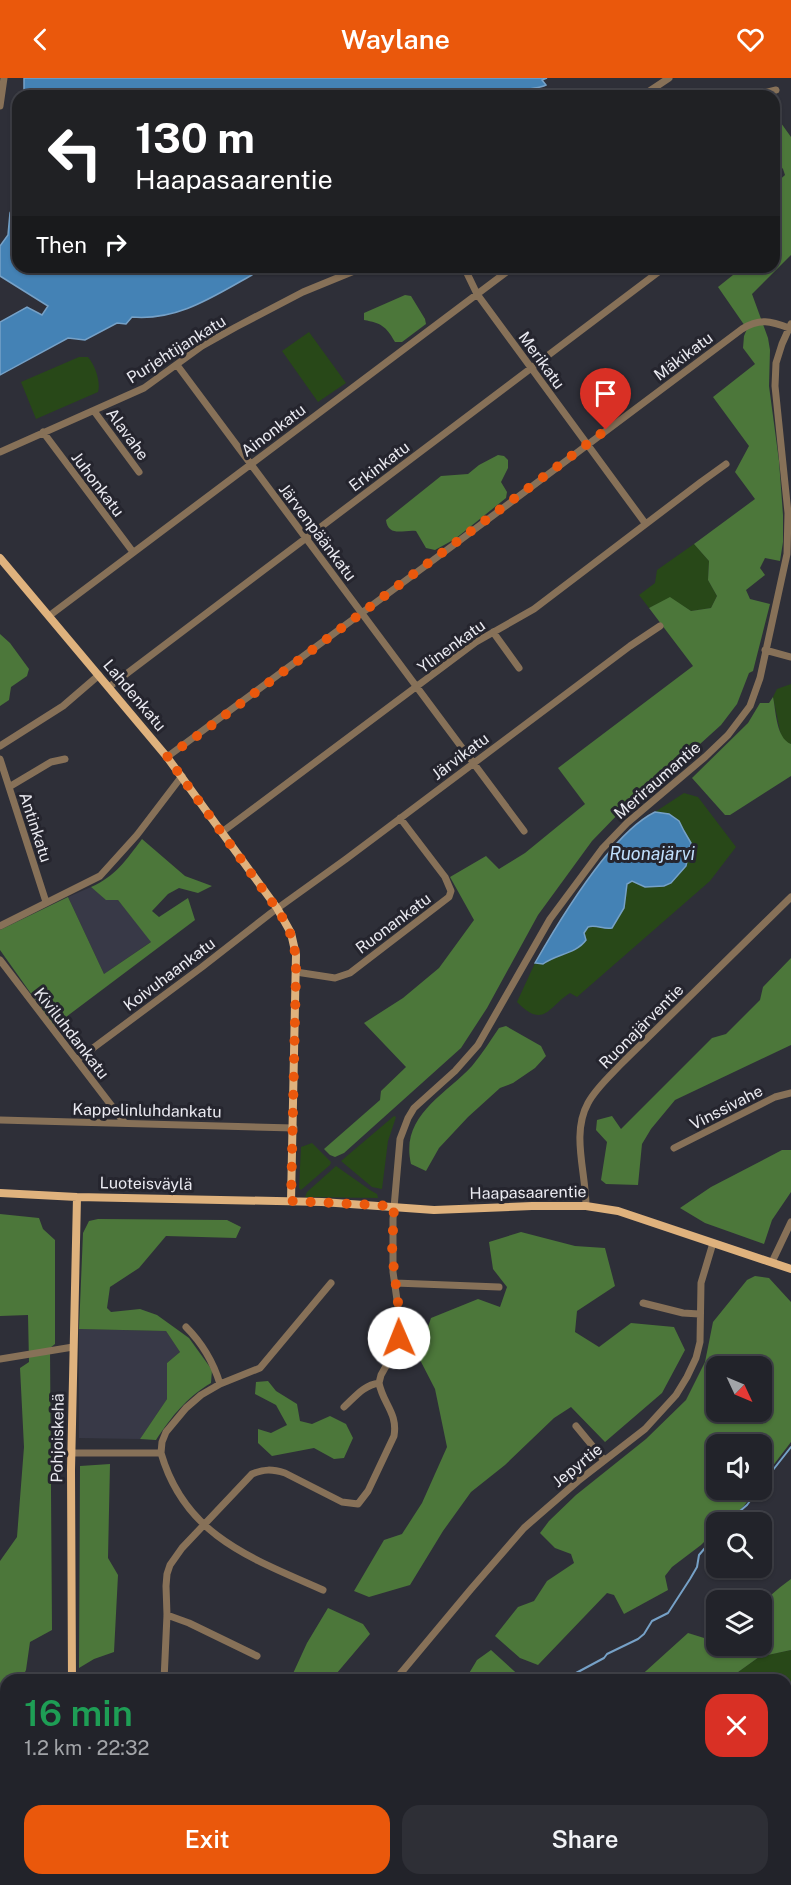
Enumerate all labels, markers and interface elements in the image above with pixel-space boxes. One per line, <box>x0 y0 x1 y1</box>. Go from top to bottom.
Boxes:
icon: back <box>24 23 57 56</box>
text: Waylane <box>341 23 450 55</box>
icon: heart <box>734 23 767 56</box>
text: 130 m <box>135 113 255 162</box>
icon: left <box>36 114 114 192</box>
text: Haapasaarentie <box>135 163 333 195</box>
icon: right <box>99 228 132 261</box>
text: Then <box>36 232 87 258</box>
street label: Purjehtijankatu <box>123 311 229 387</box>
street label: Merikatu <box>514 328 569 393</box>
street label: Mäkikatu <box>650 328 716 385</box>
pin <box>580 368 631 430</box>
icon: arrive <box>589 377 622 410</box>
street label: Ainonkatu <box>237 400 309 461</box>
street label: Alavahe <box>102 405 153 464</box>
street label: Erkinkatu <box>345 437 413 495</box>
street label: Juhonkatu <box>67 448 128 520</box>
street label: Järvenpäänkatu <box>275 480 360 585</box>
street label: Ylinenkatu <box>414 616 489 677</box>
street label: Lahdenkatu <box>99 656 170 735</box>
street label: Järvikatu <box>428 729 493 784</box>
street label: Meriraumantie <box>610 738 704 823</box>
street label: Antinkatu <box>15 790 56 865</box>
water label: Ruonajärvi <box>609 843 695 864</box>
street label: Ruonankatu <box>352 889 435 958</box>
street label: Koivuhaankatu <box>120 934 219 1015</box>
street label: Ruonajärventie <box>595 980 688 1073</box>
street label: Kiviluhdankatu <box>30 984 113 1083</box>
street label: Vinssivahe <box>687 1081 766 1134</box>
street label: Kappelinluhdankatu <box>72 1100 222 1121</box>
street label: Luoteisväylä <box>99 1173 193 1194</box>
street label: Haapasaarentie <box>469 1182 587 1203</box>
position arrow <box>367 1306 431 1370</box>
north arrow <box>706 1356 772 1422</box>
map controls <box>706 1356 772 1656</box>
street label: Pohjoiskehä <box>47 1393 68 1483</box>
button: sound <box>706 1434 772 1500</box>
street label: Jepyrtie <box>549 1440 606 1491</box>
button: search <box>706 1512 772 1578</box>
button: layers <box>706 1590 772 1656</box>
text: 16 min <box>24 1692 133 1734</box>
button: close <box>705 1694 768 1757</box>
text: 1.2 km · 22:32 <box>24 1736 149 1760</box>
button: Exit <box>24 1805 390 1874</box>
button: Share <box>402 1805 768 1874</box>

